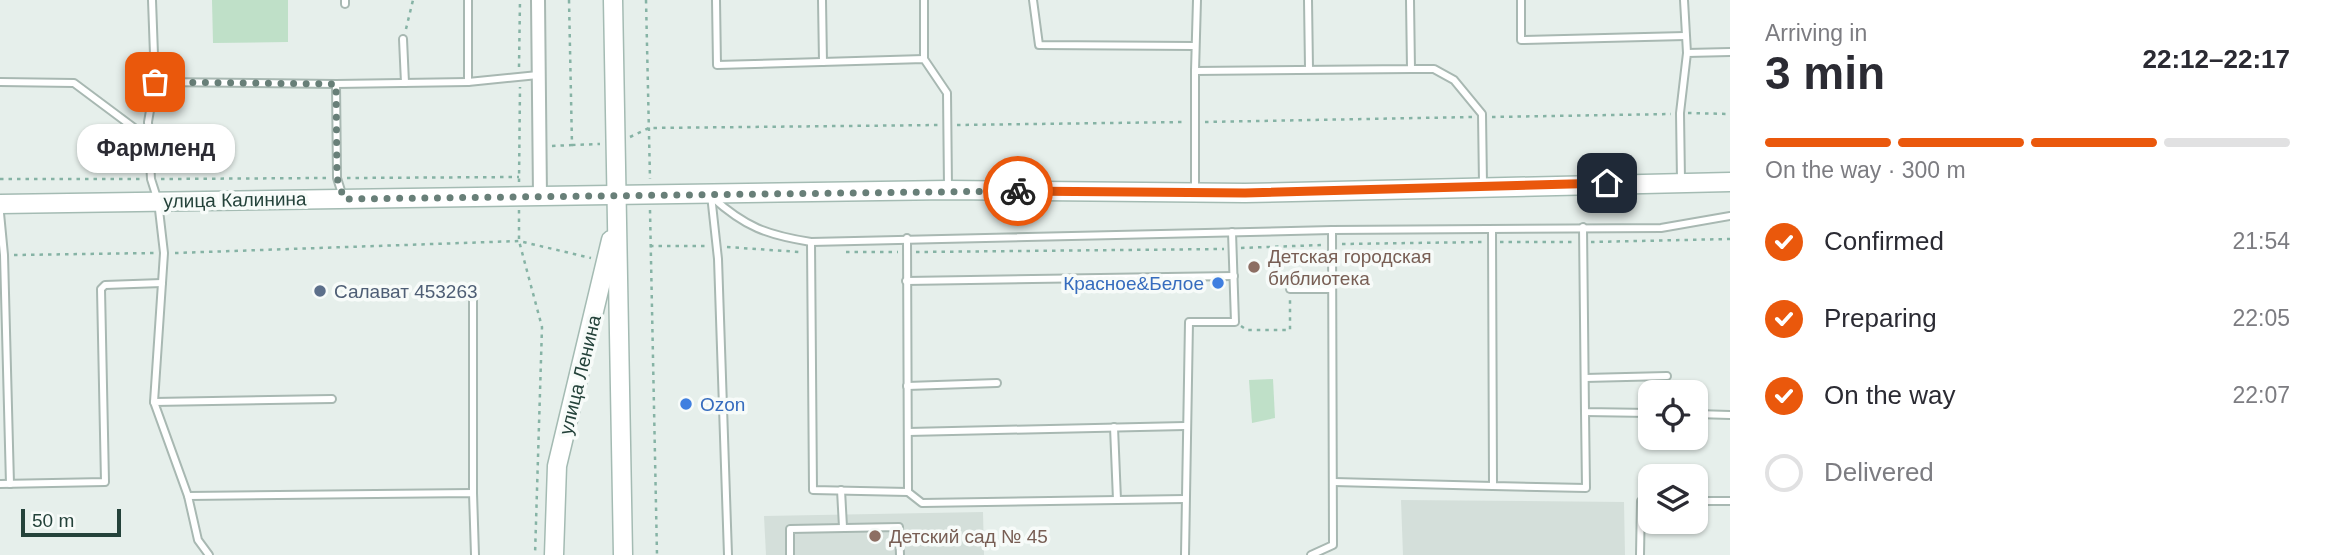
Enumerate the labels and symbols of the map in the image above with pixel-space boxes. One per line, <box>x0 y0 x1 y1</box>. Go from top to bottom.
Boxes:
pin <box>125 52 185 112</box>
callout: Фармленд <box>76 124 234 173</box>
pin <box>1577 153 1637 213</box>
courier <box>983 156 1053 226</box>
street label: улица Калинина <box>163 188 307 212</box>
place label: Детская городская библиотека <box>1268 246 1432 289</box>
marker: Детская городская библиотека <box>1246 259 1262 275</box>
place label: Красное&Белое <box>1063 273 1204 294</box>
marker: Красное&Белое <box>1210 275 1226 291</box>
place label: Салават 453263 <box>334 281 478 302</box>
marker: Салават 453263 <box>312 283 328 299</box>
street label: улица Ленина <box>555 313 605 437</box>
place label: Ozon <box>700 394 745 415</box>
marker: Ozon <box>678 396 694 412</box>
scale bar <box>21 506 121 538</box>
place label: Детский сад № 45 <box>889 526 1048 547</box>
marker: Детский сад № 45 <box>867 528 883 544</box>

